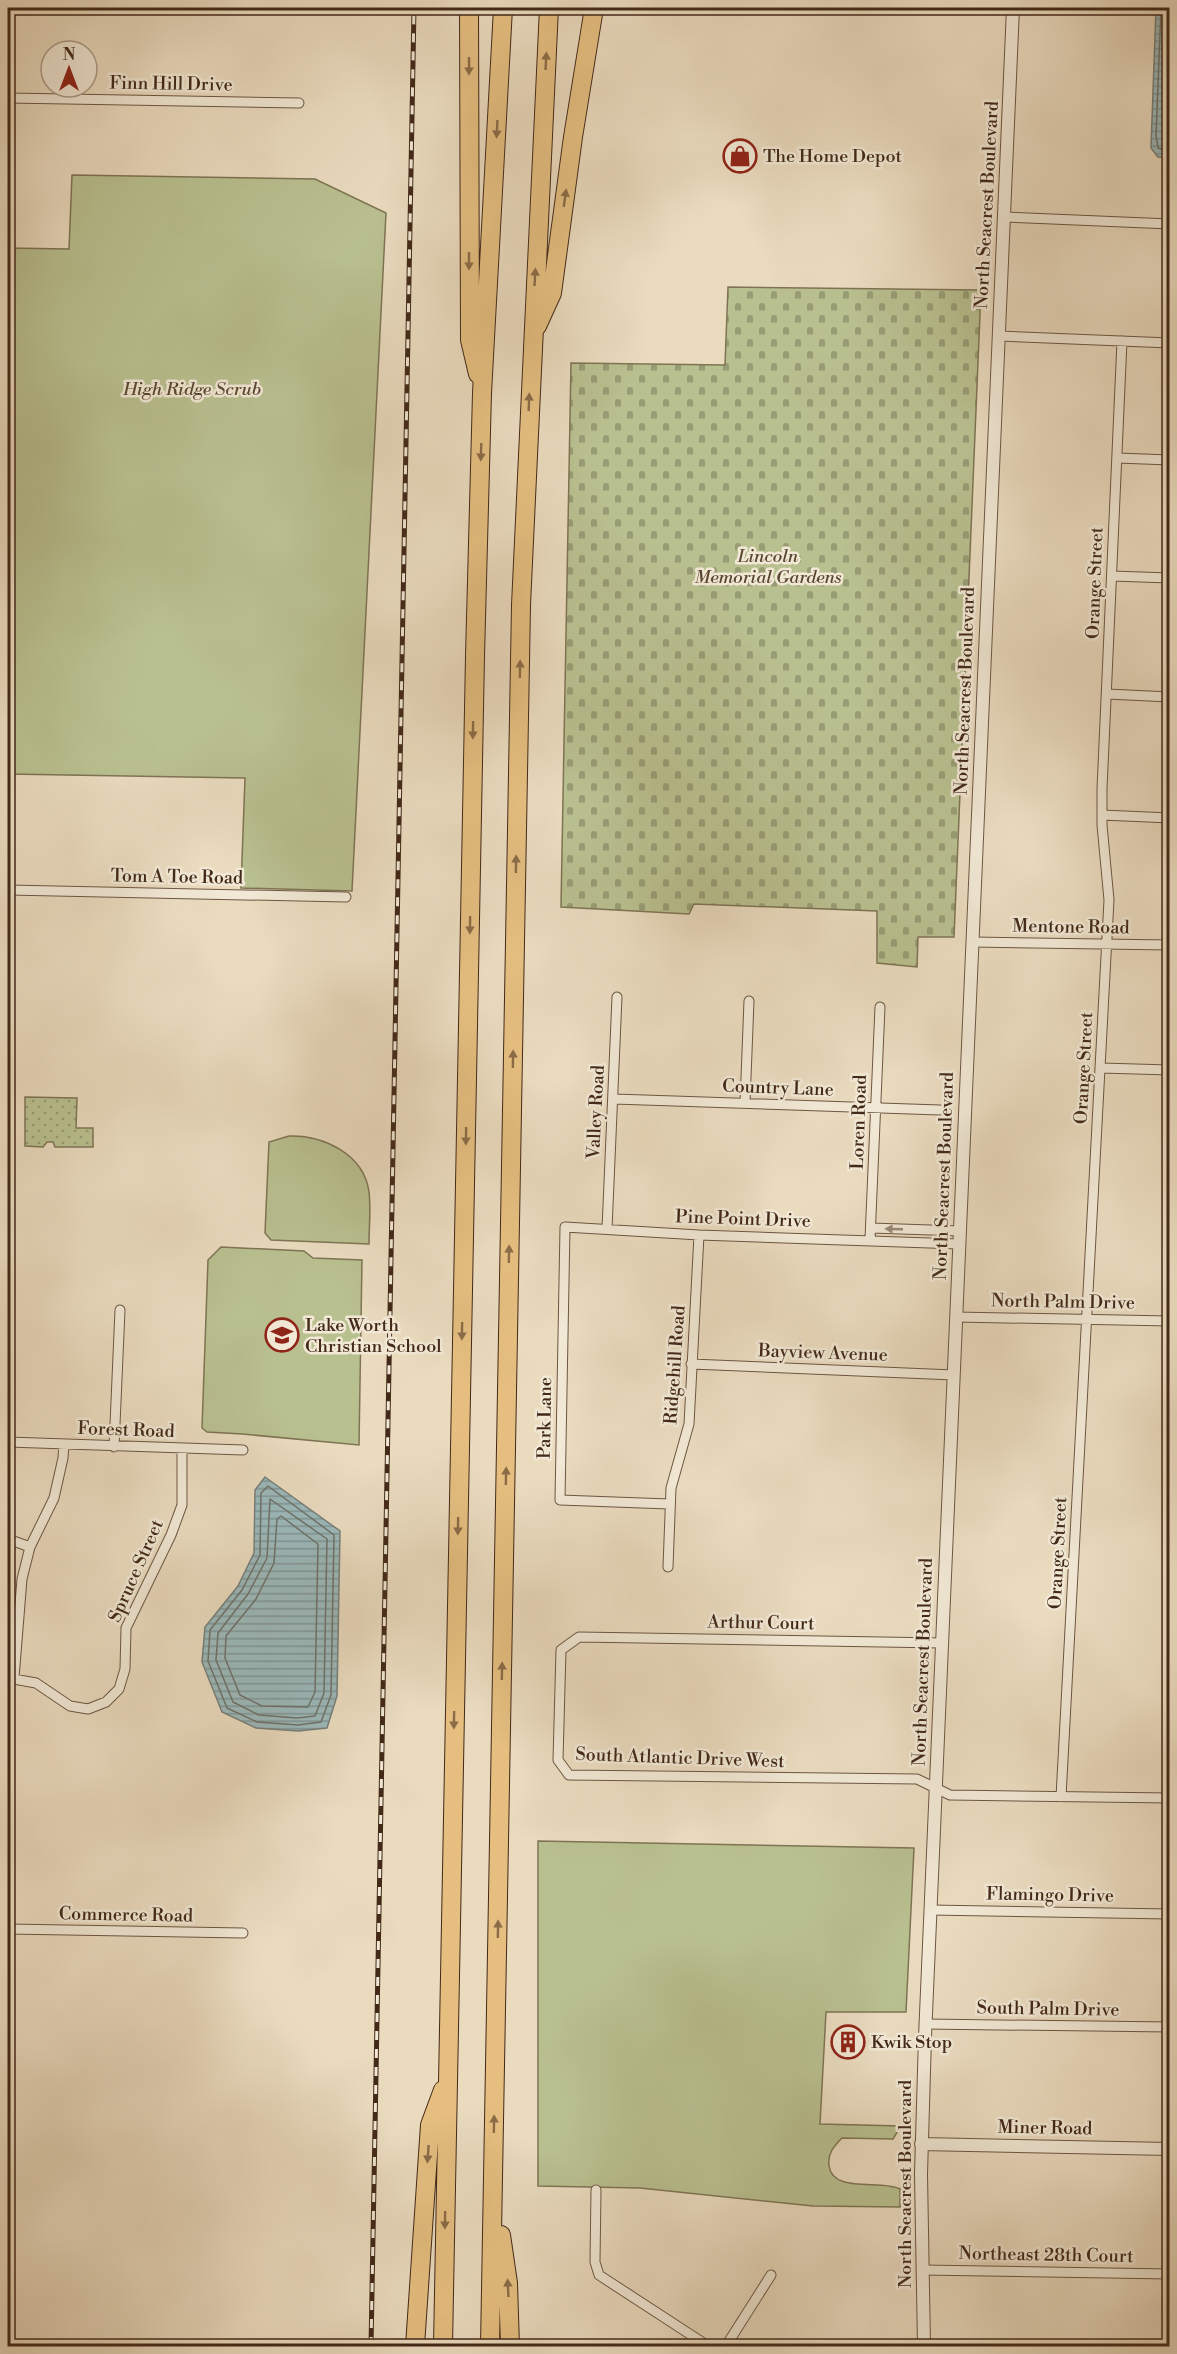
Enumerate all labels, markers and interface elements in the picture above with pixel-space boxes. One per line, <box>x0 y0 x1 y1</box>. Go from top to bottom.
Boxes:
north arrow <box>39 39 99 99</box>
text: N <box>63 45 76 65</box>
one-way arrow <box>542 52 551 71</box>
one-way arrow <box>464 56 474 75</box>
street label: Finn Hill Drive <box>109 71 233 97</box>
street label: North Seacrest Boulevard <box>970 100 1004 310</box>
one-way arrow <box>493 119 502 138</box>
shop icon: The Home Depot <box>722 138 758 174</box>
place label: The Home Depot <box>763 145 902 168</box>
one-way arrow <box>560 189 569 208</box>
one-way arrow <box>464 251 474 270</box>
one-way arrow <box>530 268 540 287</box>
park label: High Ridge Scrub <box>122 378 261 401</box>
one-way arrow <box>525 392 534 411</box>
one-way arrow <box>476 442 485 461</box>
street label: Orange Street <box>1082 526 1108 640</box>
park label: Lincoln Memorial Gardens <box>694 545 842 589</box>
street label: North Seacrest Boulevard <box>950 586 980 795</box>
one-way arrow <box>515 660 525 679</box>
one-way arrow <box>468 721 478 740</box>
one-way arrow <box>511 854 521 873</box>
street label: Tom A Toe Road <box>111 864 244 890</box>
street label: Mentone Road <box>1012 914 1131 940</box>
one-way arrow <box>465 916 474 935</box>
street label: Orange Street <box>1070 1011 1098 1125</box>
one-way arrow <box>508 1049 518 1068</box>
street label: Valley Road <box>582 1064 610 1161</box>
street label: North Seacrest Boulevard <box>929 1071 959 1280</box>
street label: Loren Road <box>846 1073 872 1170</box>
street label: Country Lane <box>722 1075 834 1101</box>
one-way arrow <box>461 1126 471 1145</box>
street label: Pine Point Drive <box>675 1205 811 1233</box>
one-way arrow <box>885 1224 904 1233</box>
one-way arrow <box>505 1244 514 1263</box>
street label: North Palm Drive <box>991 1289 1135 1315</box>
street label: Ridgehill Road <box>659 1304 691 1425</box>
place label: Lake Worth Christian School <box>305 1314 442 1358</box>
school or university icon: Lake Worth Christian School <box>264 1317 300 1353</box>
one-way arrow <box>457 1321 467 1340</box>
street label: Bayview Avenue <box>757 1339 888 1367</box>
street label: Park Lane <box>533 1377 557 1459</box>
street label: Forest Road <box>77 1417 176 1443</box>
one-way arrow <box>501 1467 510 1486</box>
street label: Orange Street <box>1044 1496 1072 1610</box>
street label: Spruce Street <box>103 1515 169 1626</box>
one-way arrow <box>453 1516 463 1535</box>
street label: North Seacrest Boulevard <box>908 1557 938 1766</box>
street label: Arthur Court <box>706 1611 815 1635</box>
one-way arrow <box>497 1662 507 1681</box>
one-way arrow <box>449 1711 459 1730</box>
street label: South Atlantic Drive West <box>575 1743 786 1773</box>
street label: Flamingo Drive <box>986 1882 1114 1908</box>
street label: Commerce Road <box>59 1902 194 1928</box>
one-way arrow <box>493 1920 503 1939</box>
street label: South Palm Drive <box>976 1996 1120 2022</box>
building icon: Kwik Stop <box>830 2024 866 2060</box>
place label: Kwik Stop <box>871 2031 952 2054</box>
street label: North Seacrest Boulevard <box>894 2079 917 2288</box>
one-way arrow <box>490 2115 499 2134</box>
street label: Miner Road <box>997 2116 1093 2140</box>
one-way arrow <box>424 2144 433 2163</box>
one-way arrow <box>440 2210 450 2229</box>
street label: Northeast 28th Court <box>958 2242 1134 2268</box>
one-way arrow <box>503 2279 512 2298</box>

